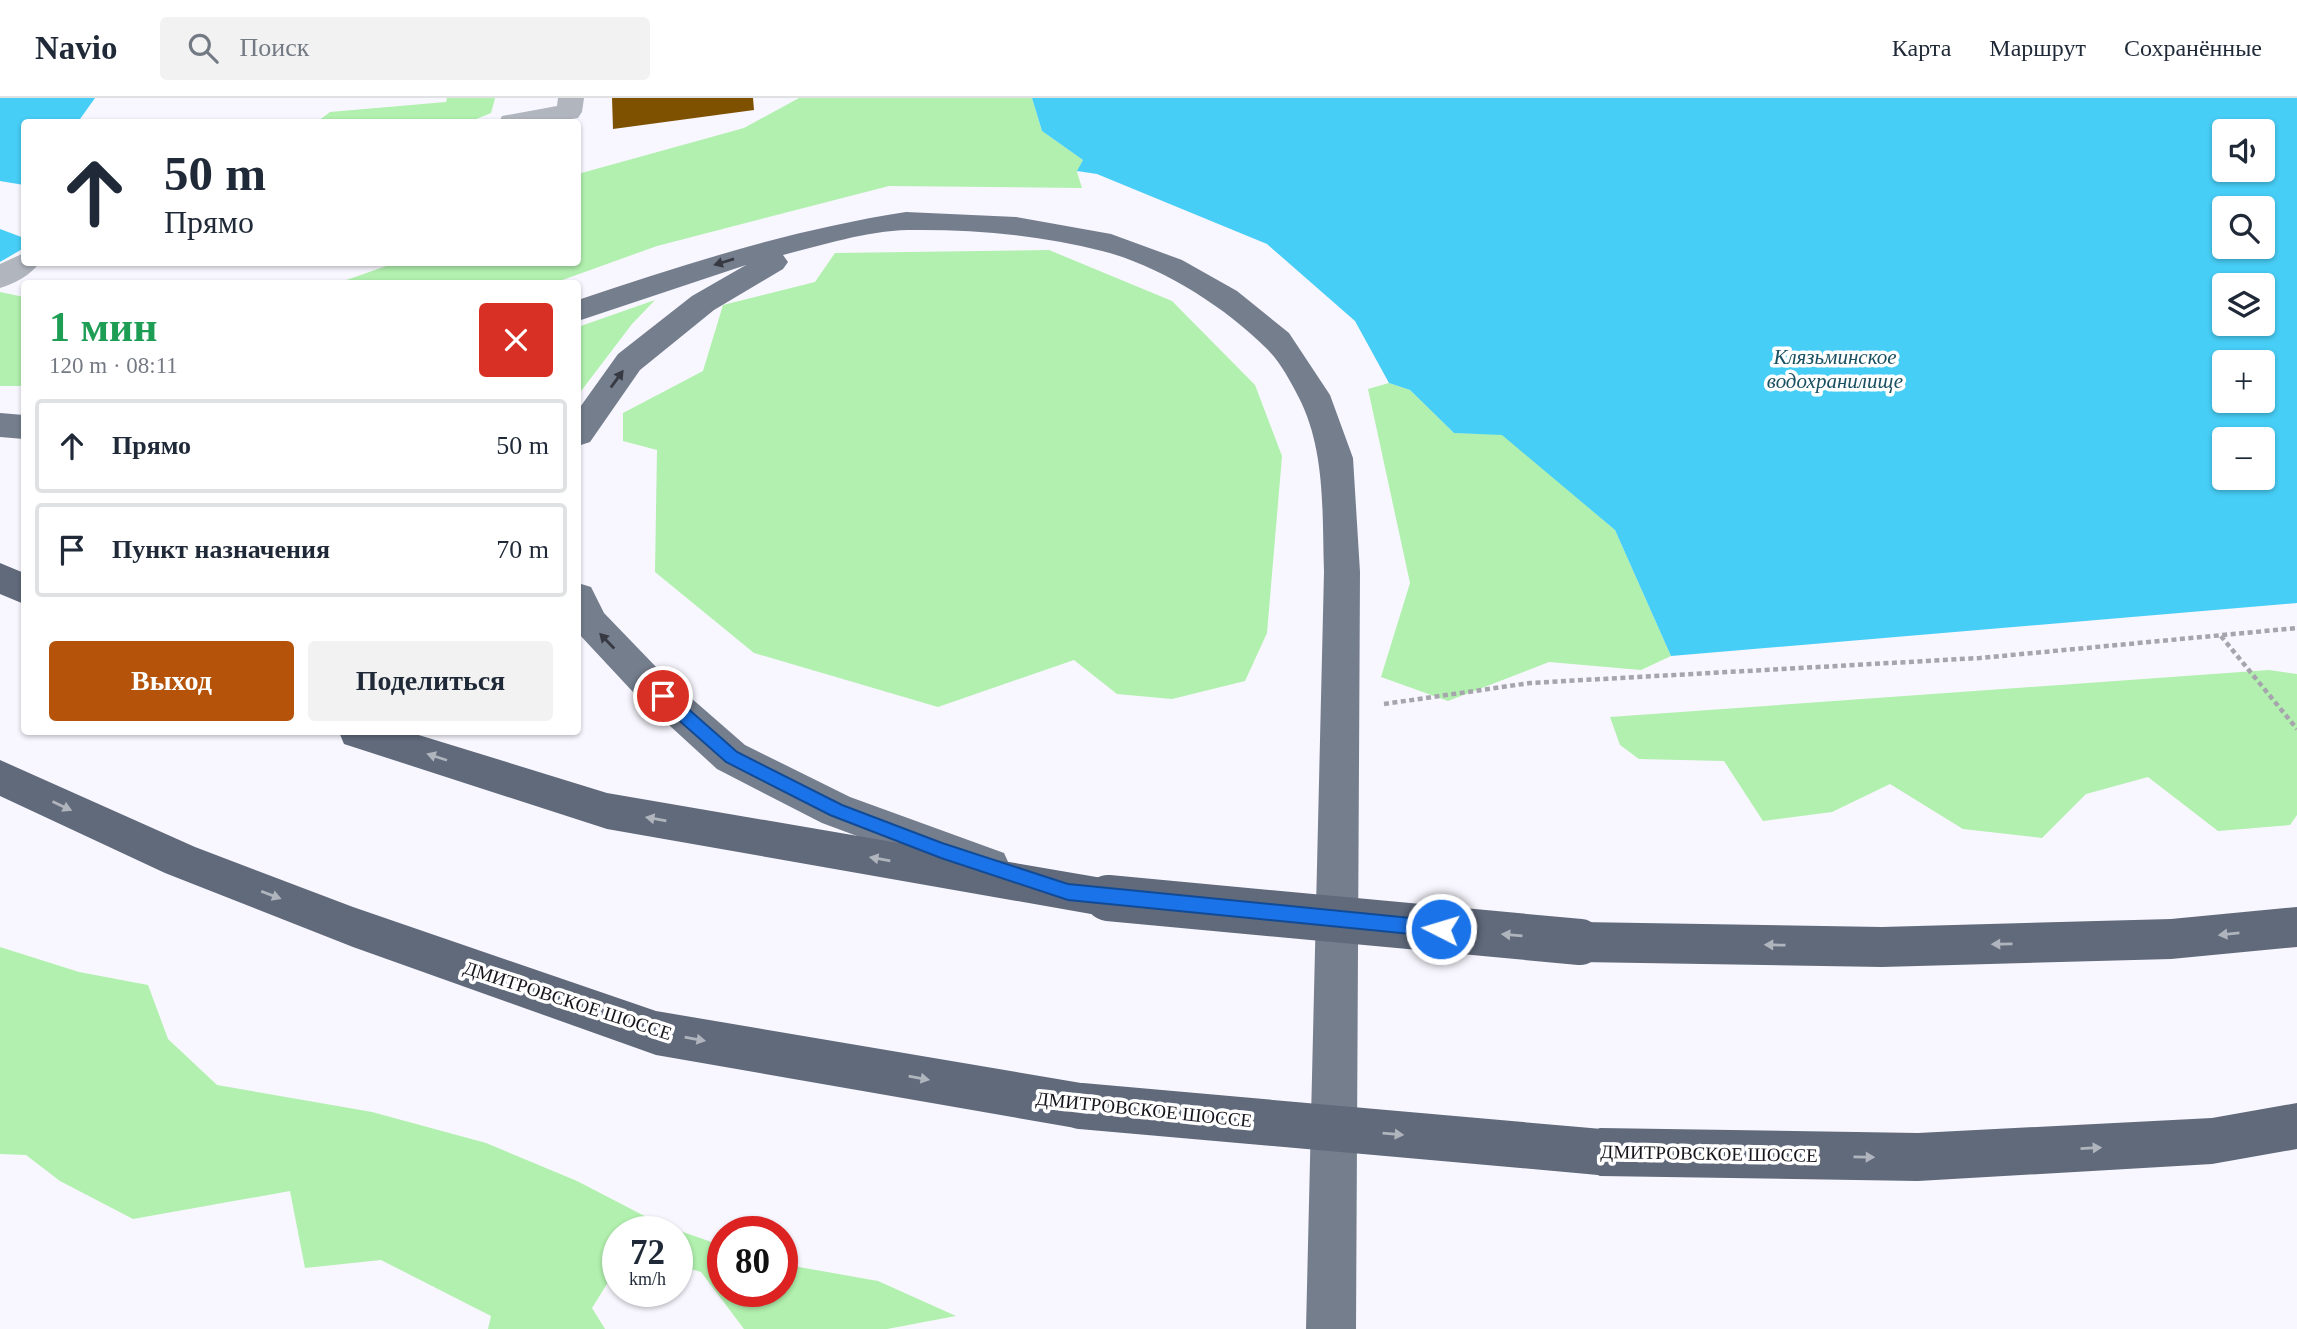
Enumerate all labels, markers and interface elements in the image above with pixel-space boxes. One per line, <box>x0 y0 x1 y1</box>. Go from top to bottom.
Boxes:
search box <box>160 17 650 80</box>
icon: search <box>184 29 222 67</box>
text: Navio <box>35 30 118 66</box>
text: Поиск <box>240 33 309 62</box>
text: Карта <box>1892 35 1951 61</box>
text: Маршрут <box>1989 35 2086 61</box>
text: Сохранённые <box>2124 35 2262 61</box>
map controls <box>2212 119 2275 490</box>
button: sound <box>2212 119 2275 182</box>
text: 50 m <box>164 146 266 201</box>
icon: ahead <box>49 147 140 238</box>
button: search <box>2212 196 2275 259</box>
text: Прямо <box>164 204 254 240</box>
one-way arrow <box>713 257 734 267</box>
button: layers <box>2212 273 2275 336</box>
button: close <box>479 303 553 377</box>
text: 1 мин <box>49 304 158 350</box>
water label: Клязьминское водохранилище <box>1767 345 1903 393</box>
button: + <box>2212 350 2275 413</box>
text: 120 m · 08:11 <box>49 353 178 378</box>
one-way arrow <box>610 370 624 388</box>
icon: ahead <box>53 427 91 465</box>
button: − <box>2212 427 2275 490</box>
text: Прямо <box>112 431 191 460</box>
text: 50 m <box>496 431 549 460</box>
icon: arrive <box>53 531 91 569</box>
text: Пункт назначения <box>112 535 330 564</box>
text: 70 m <box>496 535 549 564</box>
one-way arrow <box>598 632 615 649</box>
button: Выход <box>49 641 294 721</box>
button: Поделиться <box>308 641 553 721</box>
pin <box>633 666 693 726</box>
icon: arrive <box>644 677 682 715</box>
one-way arrow <box>427 751 448 761</box>
one-way arrow <box>52 800 72 812</box>
one-way arrow <box>645 813 667 824</box>
one-way arrow <box>869 853 891 864</box>
one-way arrow <box>261 890 282 901</box>
position arrow <box>1404 892 1478 966</box>
one-way arrow <box>2218 928 2240 939</box>
one-way arrow <box>1501 929 1523 940</box>
one-way arrow <box>1991 938 2013 949</box>
one-way arrow <box>1763 939 1785 951</box>
street label: ДМИТРОВСКОЕ ШОССЕ <box>461 957 674 1044</box>
one-way arrow <box>684 1034 706 1045</box>
one-way arrow <box>908 1073 930 1084</box>
street label: ДМИТРОВСКОЕ ШОССЕ <box>1035 1088 1253 1131</box>
one-way arrow <box>1383 1128 1405 1139</box>
street label: ДМИТРОВСКОЕ ШОССЕ <box>1600 1141 1818 1166</box>
one-way arrow <box>2080 1142 2102 1153</box>
one-way arrow <box>1853 1151 1875 1162</box>
speed limit sign: 80 <box>707 1216 798 1307</box>
text: 72 <box>630 1233 665 1272</box>
text: km/h <box>629 1269 666 1289</box>

